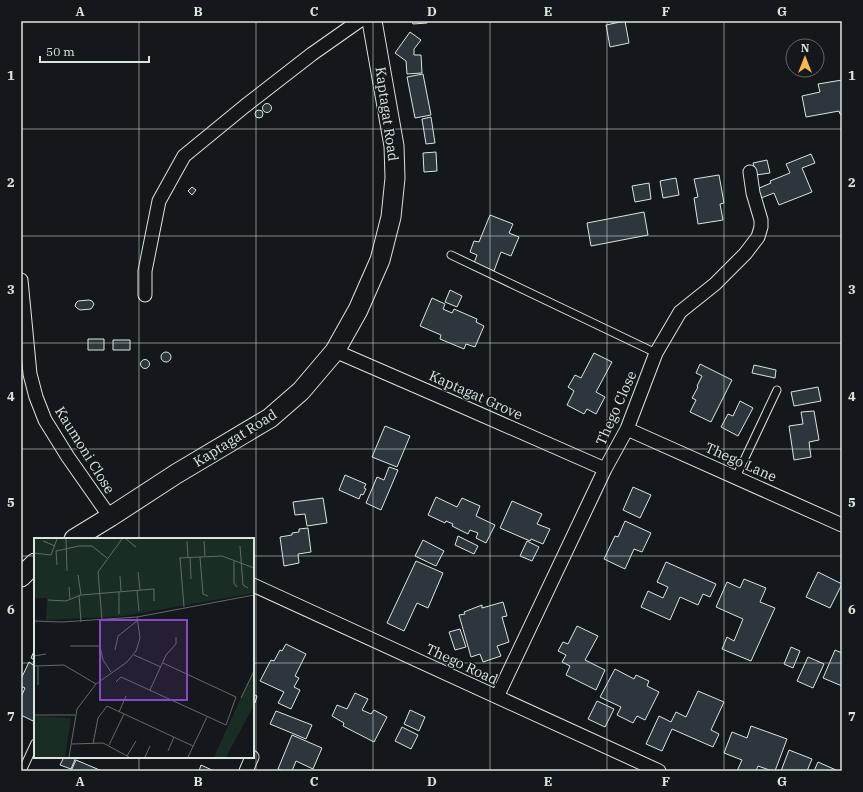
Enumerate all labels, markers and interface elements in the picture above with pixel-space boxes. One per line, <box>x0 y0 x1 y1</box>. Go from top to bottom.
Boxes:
text: A <box>75 3 85 20</box>
text: B <box>193 3 203 20</box>
text: C <box>310 3 319 20</box>
text: D <box>427 3 437 20</box>
text: E <box>544 3 552 20</box>
text: F <box>662 3 670 20</box>
text: G <box>777 3 787 20</box>
scale bar <box>40 38 149 64</box>
north arrow <box>785 38 825 78</box>
text: N <box>801 41 810 55</box>
text: 50 m <box>46 44 75 59</box>
street label: Kaptagat Road <box>371 66 403 163</box>
text: 1 <box>7 67 15 84</box>
text: 1 <box>848 67 856 84</box>
text: 2 <box>7 174 15 191</box>
text: 2 <box>848 174 856 191</box>
text: 3 <box>7 281 15 298</box>
text: 3 <box>848 281 856 298</box>
street label: Kaptagat Grove <box>426 366 526 424</box>
street label: Thego Close <box>592 368 640 448</box>
text: 4 <box>7 388 15 405</box>
text: 4 <box>848 388 856 405</box>
street label: Kaumoni Close <box>51 403 119 497</box>
street label: Kaptagat Road <box>190 405 280 471</box>
street label: Thego Lane <box>702 438 780 486</box>
text: 5 <box>7 494 15 511</box>
text: 5 <box>848 494 856 511</box>
inset map <box>34 538 254 758</box>
text: 6 <box>7 601 15 618</box>
text: 6 <box>848 601 856 618</box>
street label: Thego Road <box>423 639 501 689</box>
text: 7 <box>7 708 15 725</box>
text: 7 <box>848 708 856 725</box>
text: A <box>75 773 85 790</box>
text: B <box>193 773 203 790</box>
text: C <box>310 773 319 790</box>
text: D <box>427 773 437 790</box>
text: E <box>544 773 552 790</box>
text: F <box>662 773 670 790</box>
text: G <box>777 773 787 790</box>

